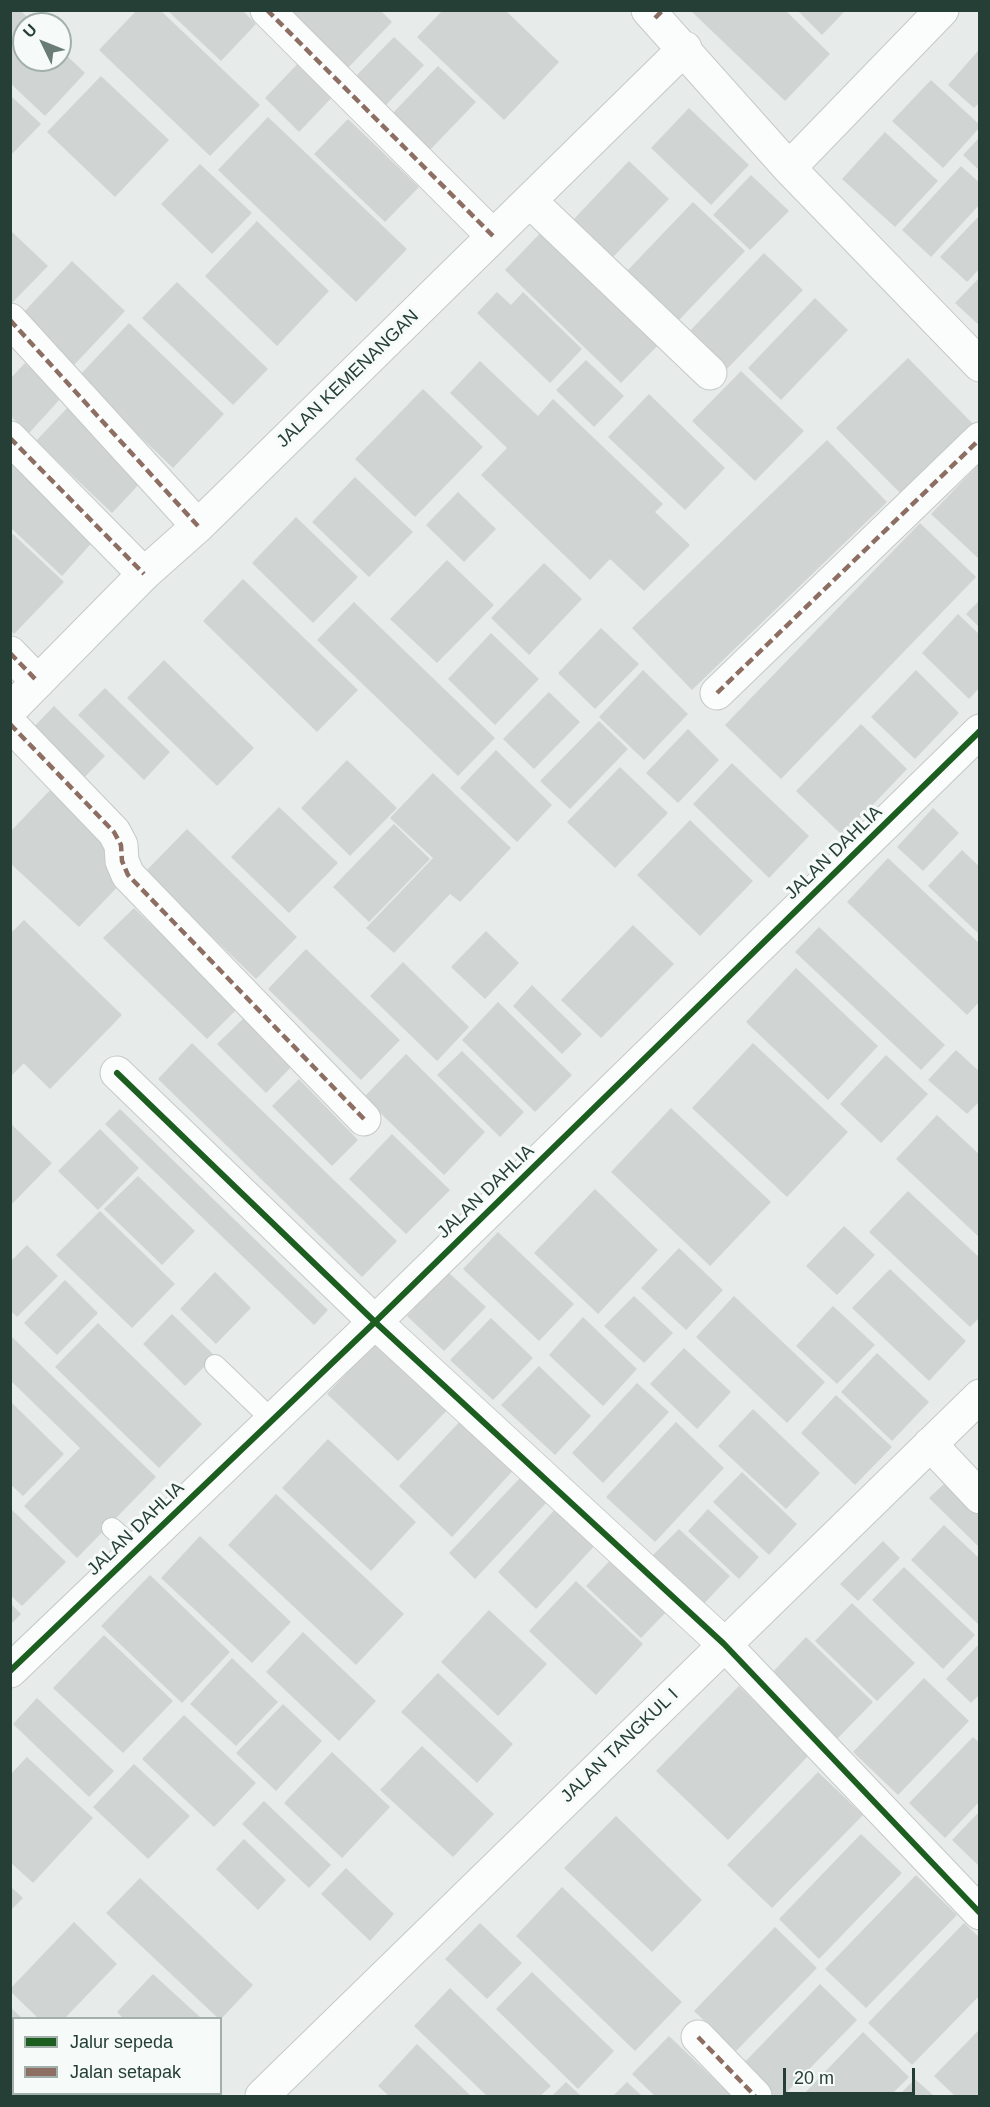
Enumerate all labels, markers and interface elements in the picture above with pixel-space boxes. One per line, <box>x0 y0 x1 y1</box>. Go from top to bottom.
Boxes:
north arrow <box>12 12 72 72</box>
text: U <box>20 21 40 41</box>
street label: JALAN KEMENANGAN <box>273 306 423 452</box>
street label: JALAN DAHLIA <box>781 801 887 905</box>
street label: JALAN DAHLIA <box>433 1140 539 1244</box>
street label: JALAN DAHLIA <box>83 1477 189 1581</box>
street label: JALAN TANGKUL I <box>557 1684 683 1808</box>
legend <box>12 2017 222 2095</box>
text: Jalur sepeda <box>70 2032 173 2052</box>
scale bar <box>786 2056 918 2094</box>
text: Jalan setapak <box>70 2062 181 2082</box>
text: 20 m <box>794 2068 834 2088</box>

